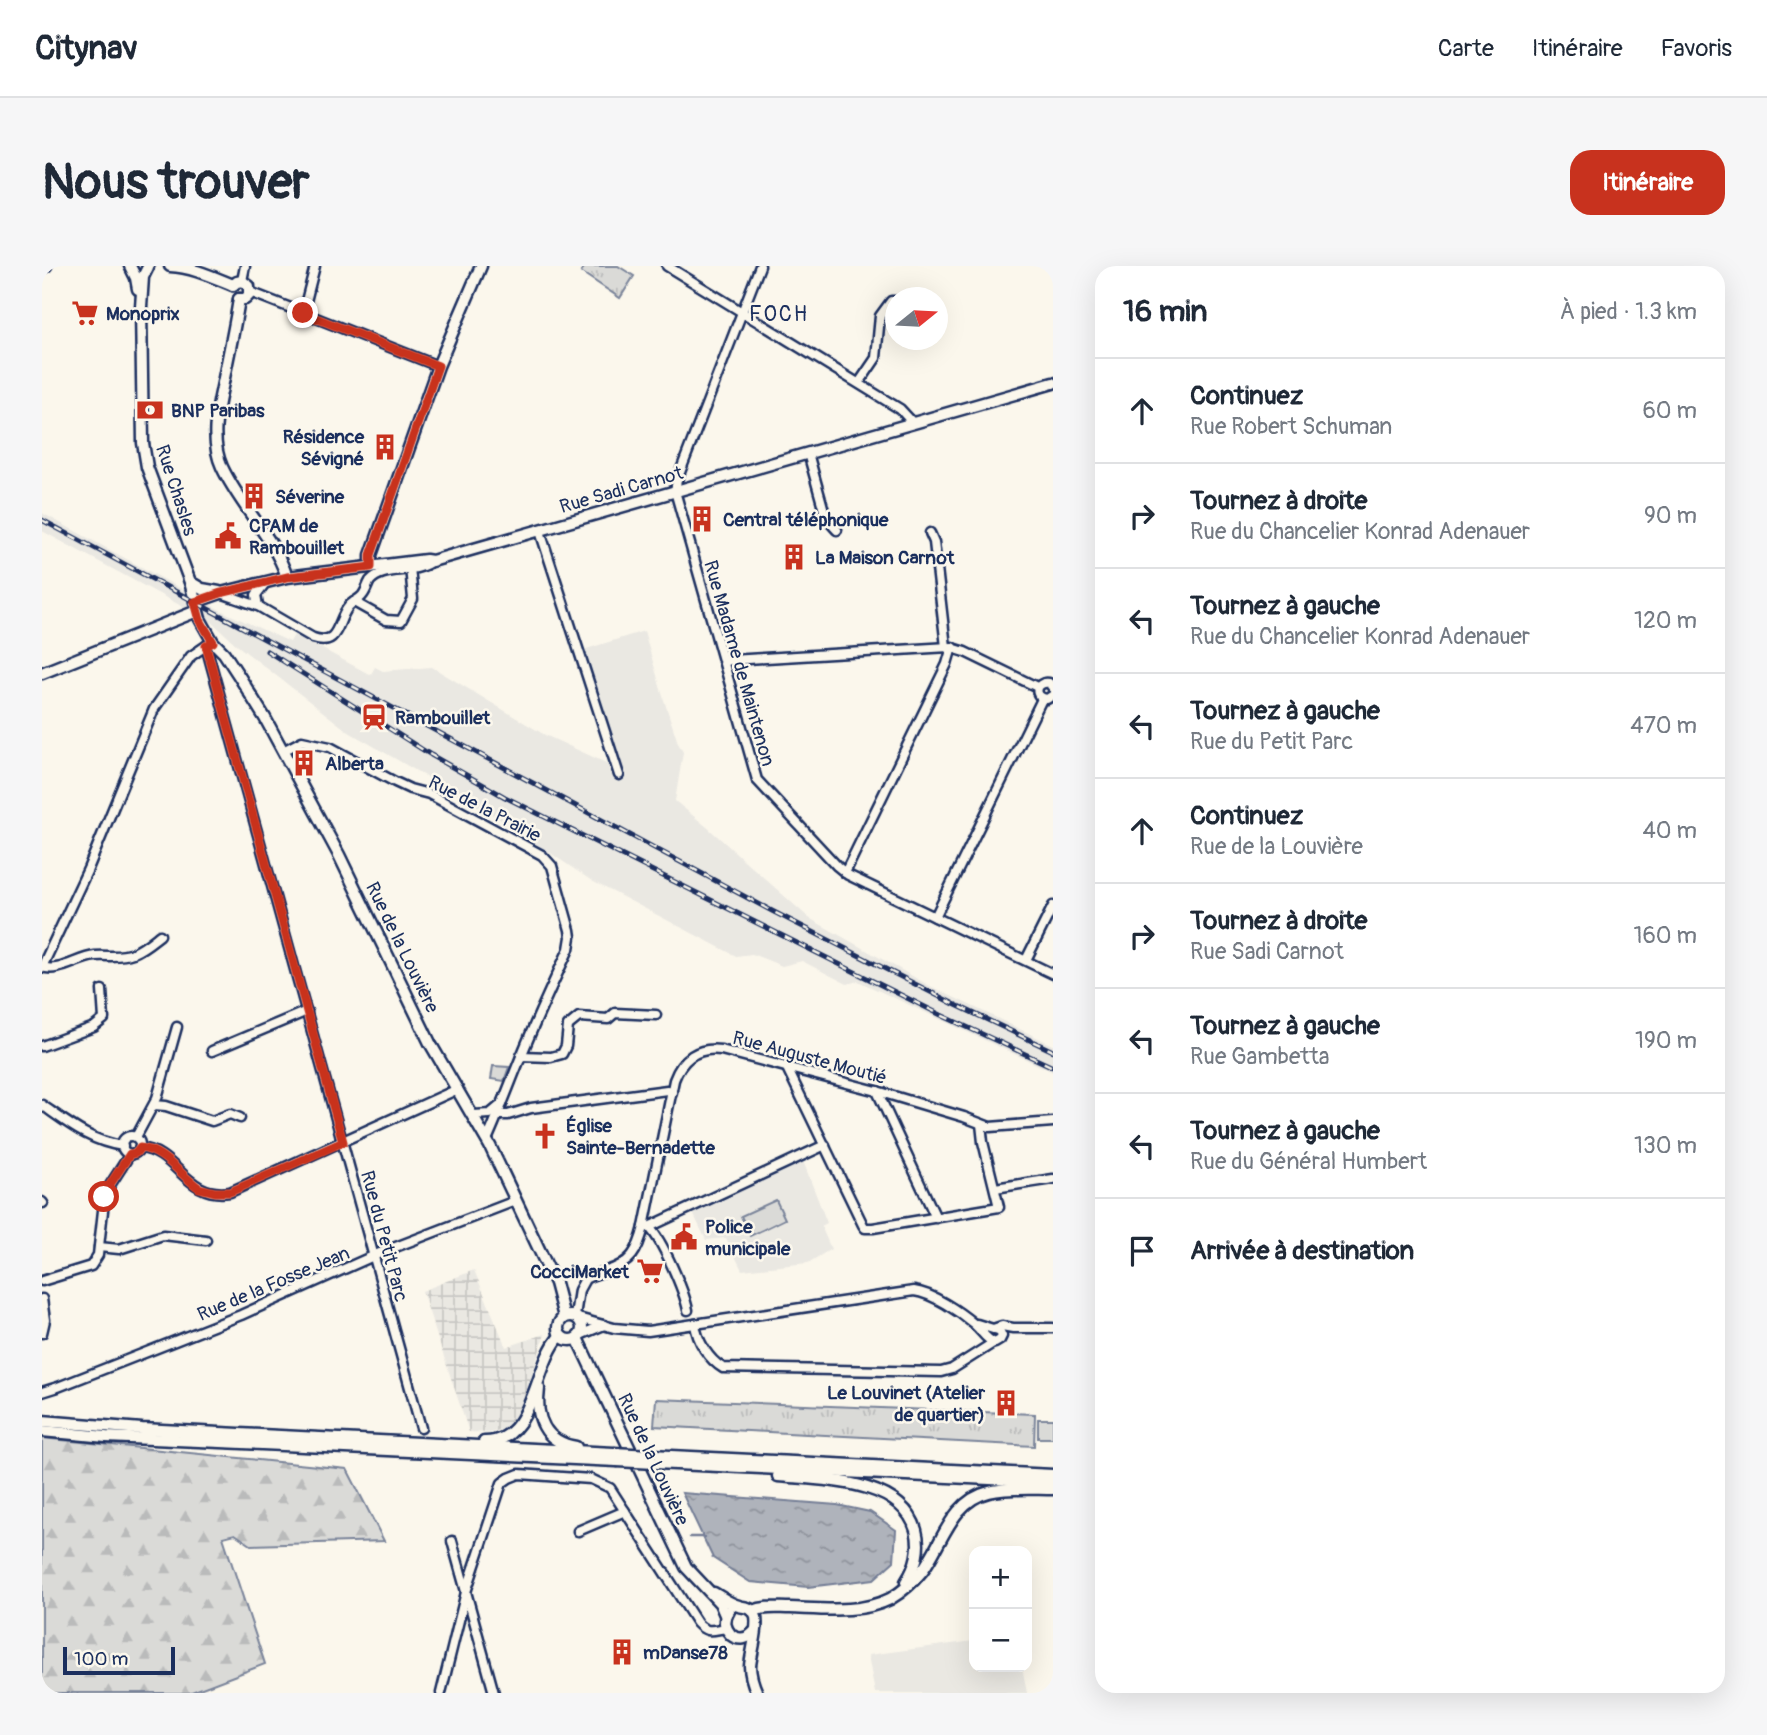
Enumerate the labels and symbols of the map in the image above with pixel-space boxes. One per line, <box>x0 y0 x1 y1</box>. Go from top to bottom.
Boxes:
north arrow <box>885 287 948 350</box>
route end <box>287 297 318 328</box>
supermarket icon: Monoprix <box>70 298 100 328</box>
district label: FOCH <box>749 301 809 328</box>
place label: Monoprix <box>106 302 180 326</box>
bank icon: BNP Paribas <box>135 395 165 425</box>
place label: BNP Paribas <box>171 399 265 423</box>
place label: Résidence Sévigné <box>283 425 365 471</box>
building icon: Résidence Sévigné <box>370 432 400 462</box>
street label: Rue Chasles <box>150 442 202 539</box>
street label: Rue Sadi Carnot <box>557 461 686 519</box>
building icon: Séverine <box>239 481 269 511</box>
place label: Séverine <box>275 485 345 509</box>
building icon: Central téléphonique <box>687 504 717 534</box>
place label: Central téléphonique <box>723 508 889 532</box>
place label: CPAM de Rambouillet <box>249 514 346 560</box>
public building icon: CPAM de Rambouillet <box>213 521 243 551</box>
building icon: La Maison Carnot <box>779 542 809 572</box>
place label: La Maison Carnot <box>815 546 956 570</box>
street label: Rue Madame de Maintenon <box>698 558 780 769</box>
station icon: Rambouillet <box>359 702 389 732</box>
place label: Rambouillet <box>395 706 492 730</box>
building icon: Alberta <box>289 748 319 778</box>
place label: Alberta <box>325 752 384 776</box>
street label: Rue de la Prairie <box>424 770 545 848</box>
street label: Rue de la Louvière <box>360 878 444 1017</box>
street label: Rue Auguste Moutié <box>730 1026 889 1090</box>
place label: Église Sainte-Bernadette <box>566 1114 715 1160</box>
church icon: Église Sainte-Bernadette <box>530 1121 560 1151</box>
street label: Rue du Petit Parc <box>355 1168 413 1305</box>
route start <box>88 1181 119 1212</box>
place label: Police municipale <box>705 1215 791 1261</box>
public building icon: Police municipale <box>669 1222 699 1252</box>
street label: Rue de la Fosse Jean <box>194 1241 353 1327</box>
supermarket icon: CocciMarket <box>635 1256 665 1286</box>
place label: CocciMarket <box>530 1260 630 1284</box>
place label: Le Louvinet (Atelier de quartier) <box>827 1381 985 1427</box>
building icon: Le Louvinet (Atelier de quartier) <box>991 1388 1021 1418</box>
street label: Rue de la Louvière <box>612 1390 694 1530</box>
building icon: mDanse78 <box>607 1637 637 1667</box>
place label: mDanse78 <box>643 1641 728 1665</box>
scale bar <box>63 1644 175 1676</box>

